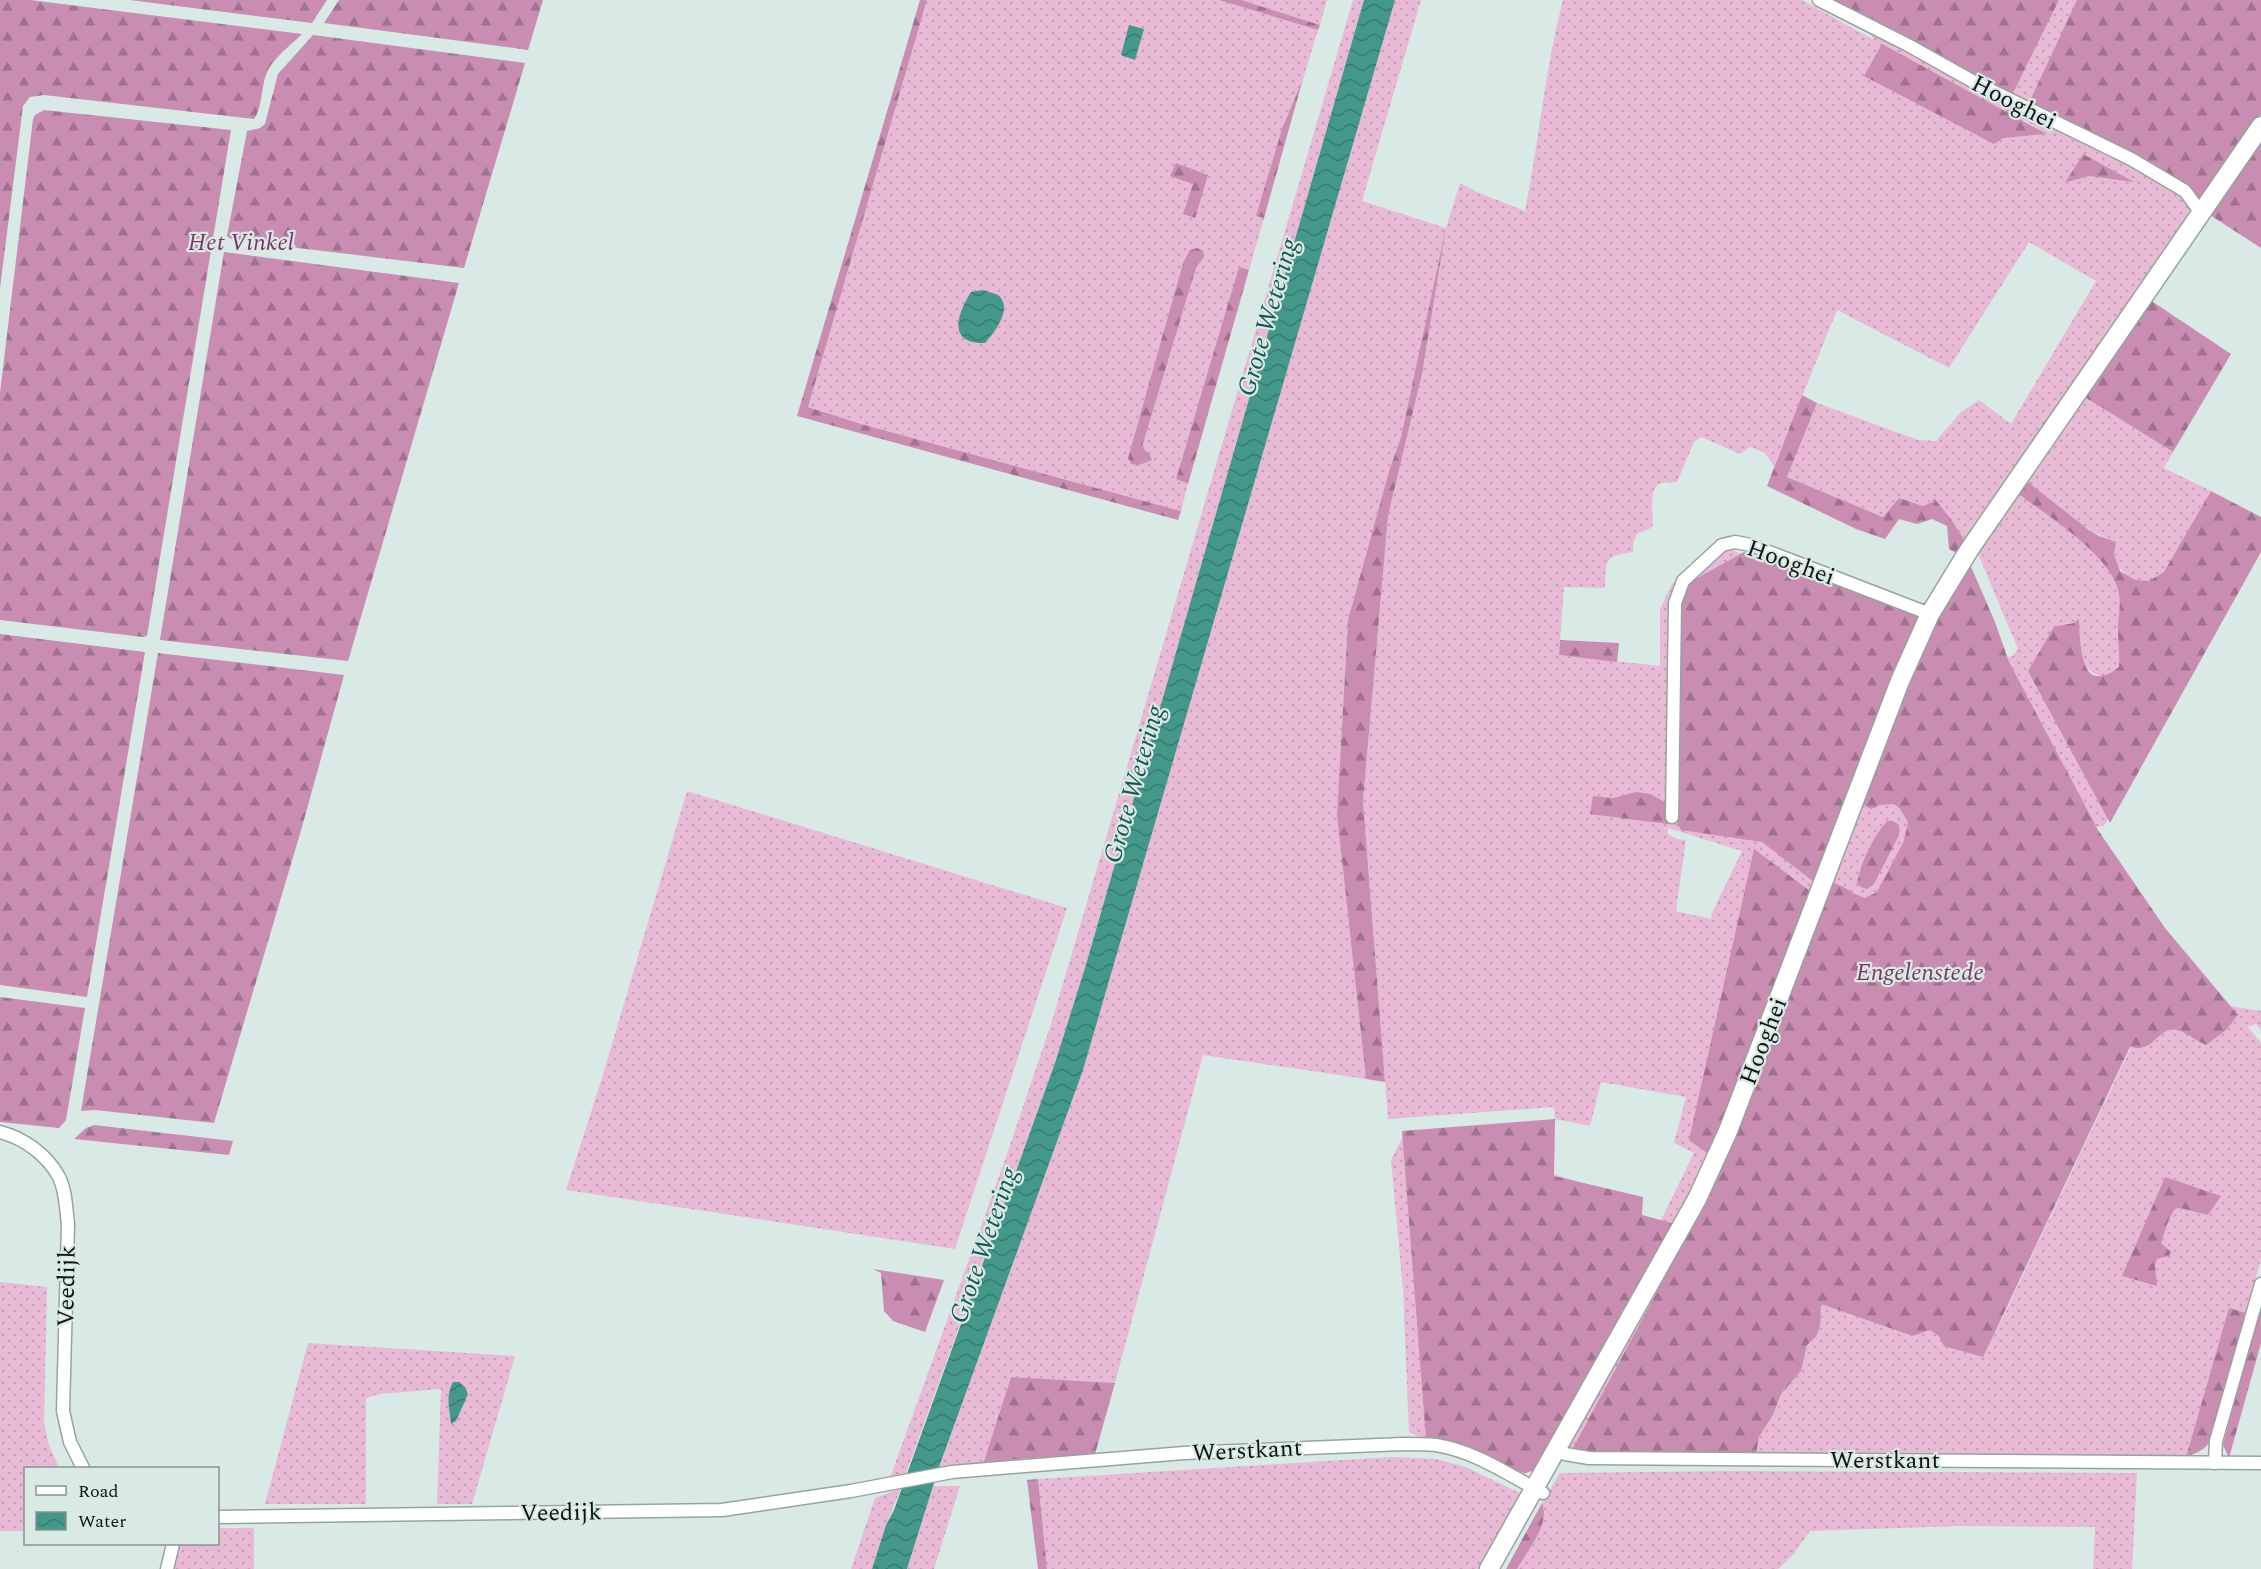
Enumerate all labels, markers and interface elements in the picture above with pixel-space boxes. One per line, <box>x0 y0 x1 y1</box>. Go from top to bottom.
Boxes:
street label: Hooghei <box>1965 66 2062 140</box>
park label: Het Vinkel <box>188 225 294 261</box>
water label: Grote Wetering <box>1226 232 1310 401</box>
street label: Hooghei <box>1742 530 1840 595</box>
water label: Grote Wetering <box>1092 699 1176 868</box>
park label: Engelenstede <box>1856 955 1984 991</box>
street label: Hooghei <box>1731 992 1797 1090</box>
water label: Grote Wetering <box>939 1161 1030 1329</box>
street label: Veedijk <box>48 1245 86 1327</box>
street label: Werstkant <box>1191 1430 1303 1472</box>
street label: Werstkant <box>1830 1443 1940 1479</box>
legend <box>24 1467 219 1545</box>
text: Road <box>78 1478 119 1505</box>
street label: Veedijk <box>520 1494 602 1532</box>
text: Water <box>78 1508 126 1535</box>

